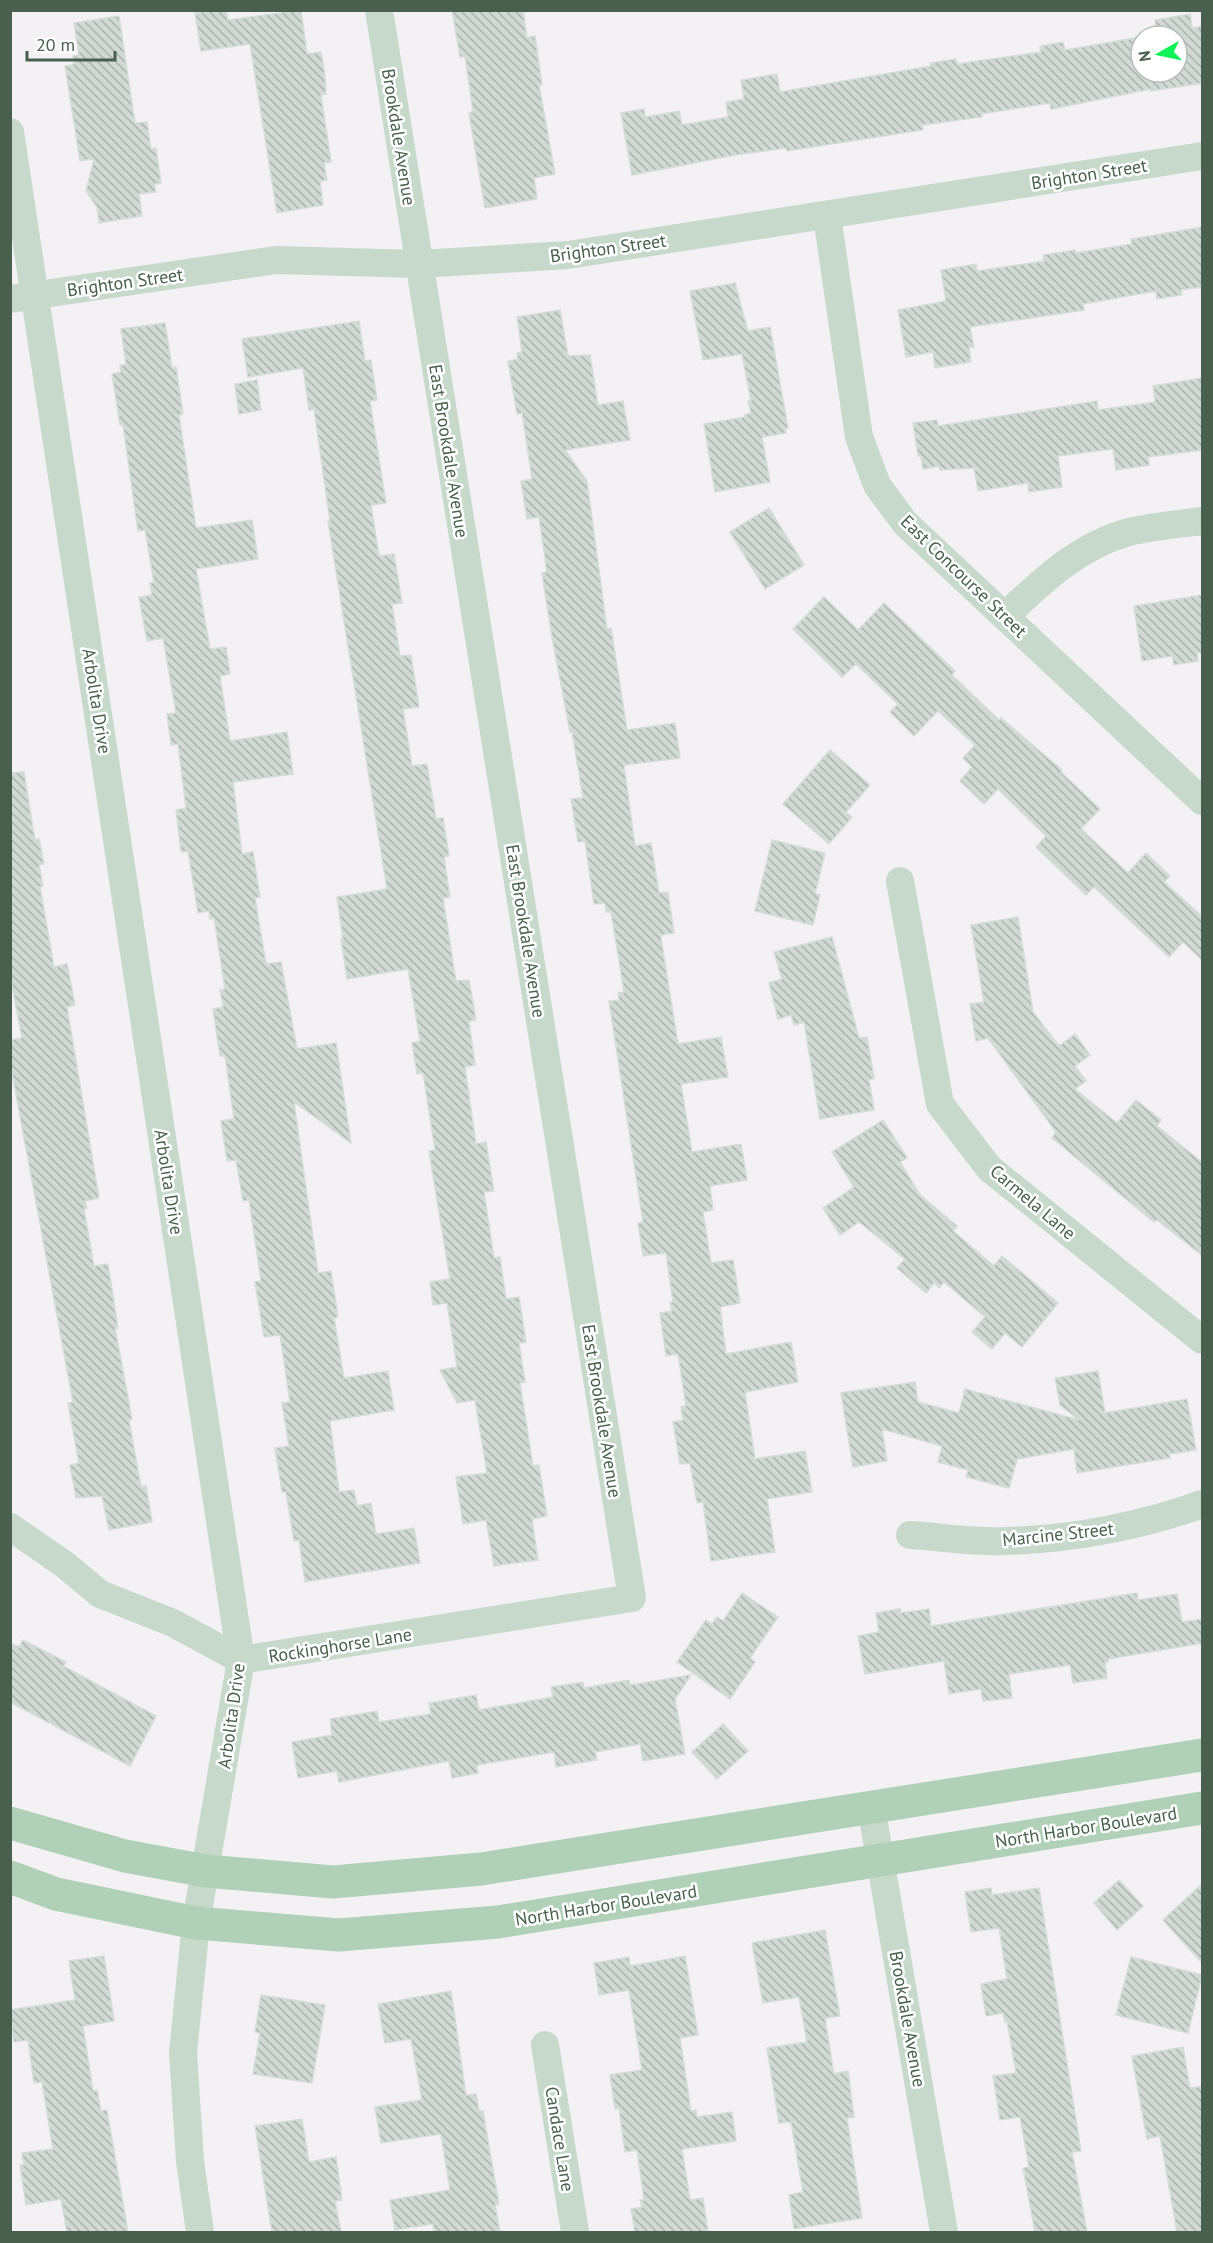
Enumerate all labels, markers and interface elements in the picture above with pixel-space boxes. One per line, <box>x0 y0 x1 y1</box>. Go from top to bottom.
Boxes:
scale bar <box>27 24 116 62</box>
north arrow <box>1129 24 1189 84</box>
text: 20 m <box>36 33 75 56</box>
text: N <box>1133 50 1155 63</box>
street label: Brookdale Avenue <box>377 67 421 207</box>
street label: Brighton Street <box>1029 153 1149 195</box>
street label: Brighton Street <box>548 228 668 268</box>
street label: Brighton Street <box>65 262 185 302</box>
street label: East Brookdale Avenue <box>424 363 474 539</box>
street label: East Concourse Street <box>896 510 1032 642</box>
street label: Arbolita Drive <box>77 647 117 755</box>
street label: East Brookdale Avenue <box>501 843 551 1019</box>
street label: Arbolita Drive <box>149 1128 189 1236</box>
street label: Carmela Lane <box>986 1160 1080 1244</box>
street label: East Brookdale Avenue <box>577 1323 627 1499</box>
street label: Marcine Street <box>1001 1517 1115 1551</box>
street label: Rockinghorse Lane <box>267 1622 413 1668</box>
street label: Arbolita Drive <box>212 1662 250 1770</box>
street label: North Harbor Boulevard <box>993 1801 1179 1853</box>
street label: North Harbor Boulevard <box>513 1879 699 1931</box>
street label: Brookdale Avenue <box>885 1949 931 2089</box>
street label: Candace Lane <box>540 2085 580 2193</box>

